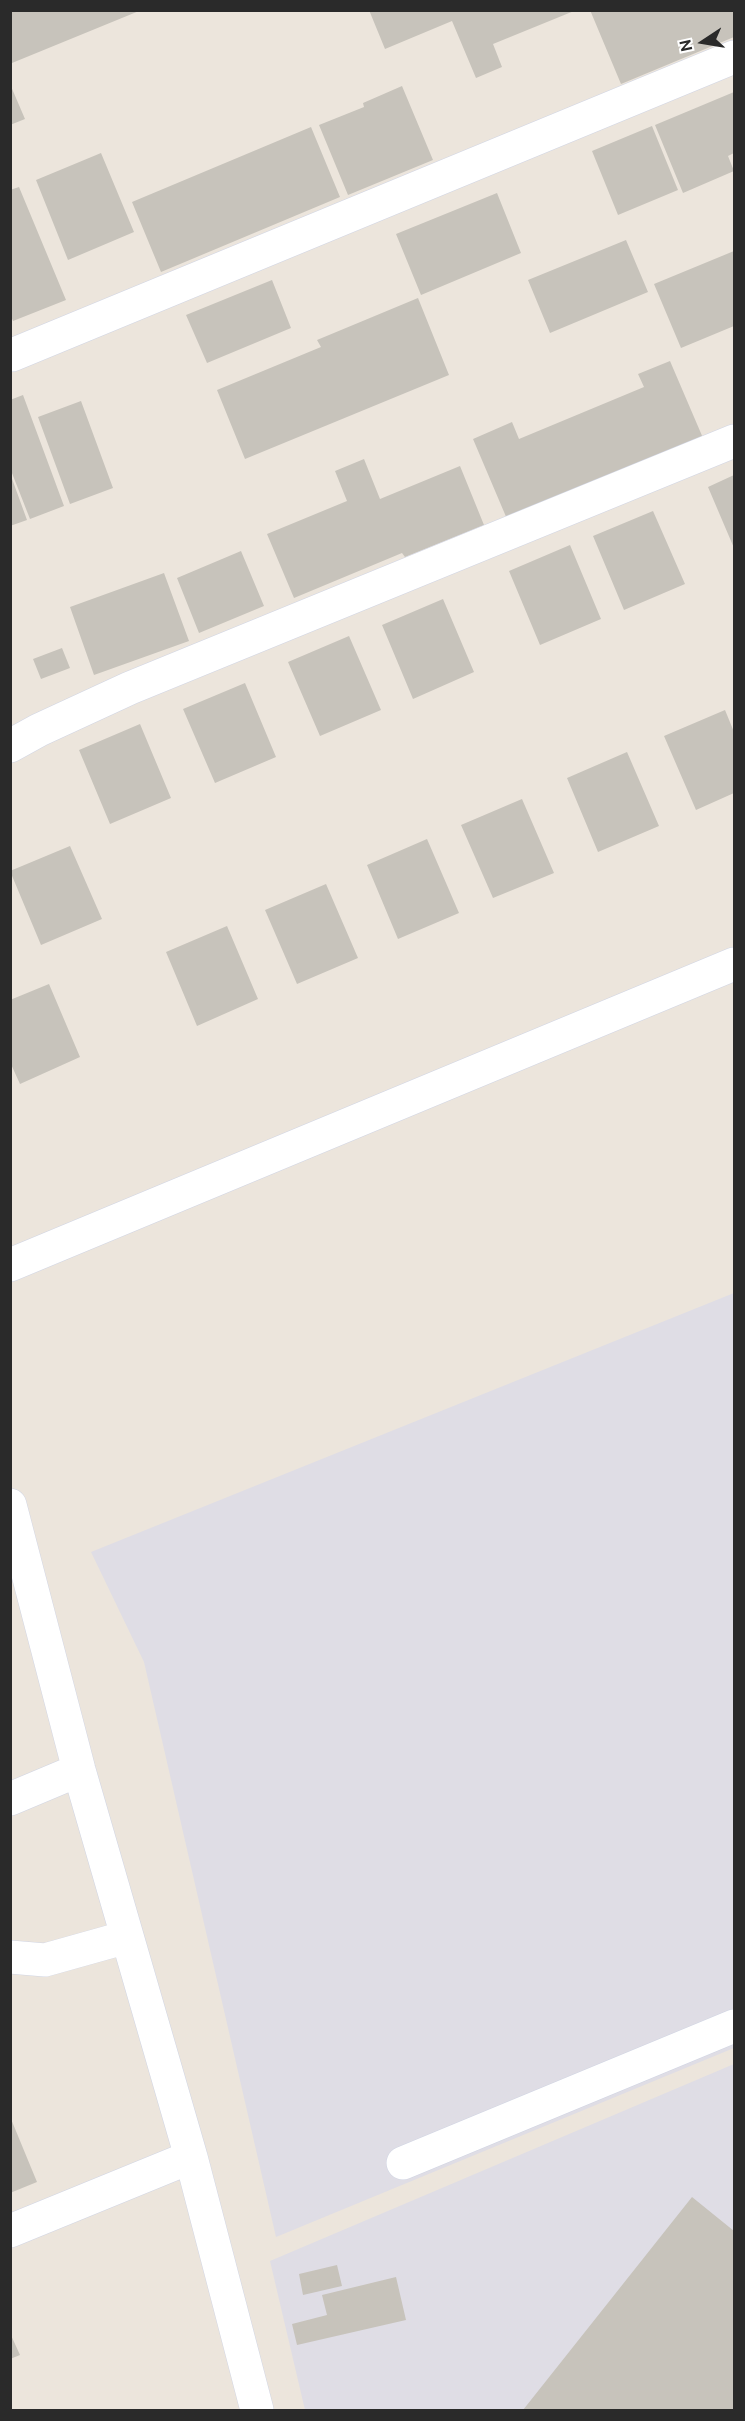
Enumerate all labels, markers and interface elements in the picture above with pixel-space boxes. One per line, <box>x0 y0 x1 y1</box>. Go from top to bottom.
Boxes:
north arrow <box>673 12 733 72</box>
text: N <box>675 38 695 53</box>

